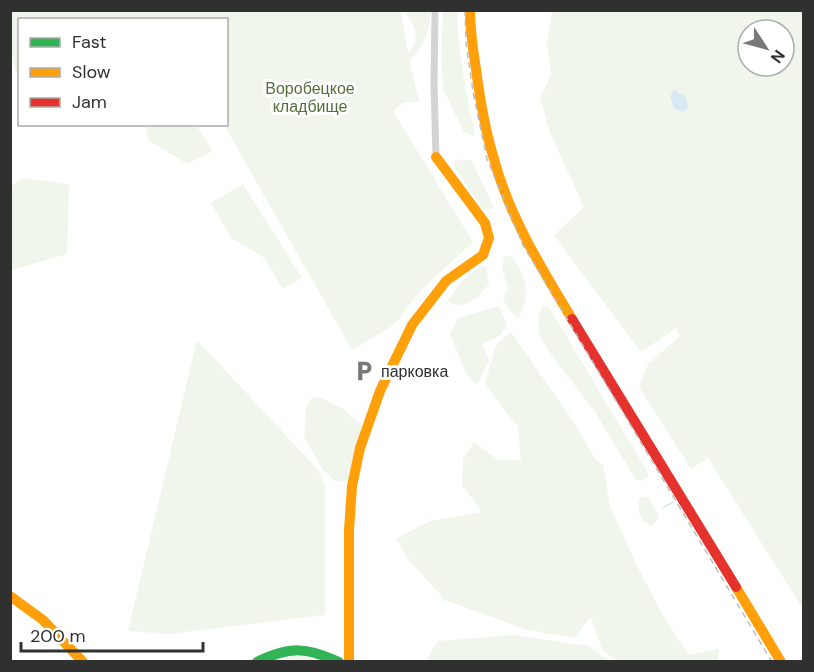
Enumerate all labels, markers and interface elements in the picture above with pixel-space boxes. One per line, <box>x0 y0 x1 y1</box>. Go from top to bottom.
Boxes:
legend <box>18 18 228 126</box>
north arrow <box>736 18 796 78</box>
text: Fast <box>72 30 107 54</box>
text: N <box>766 46 790 67</box>
text: Slow <box>72 60 111 84</box>
park label: Воробецкое кладбище <box>265 78 355 117</box>
text: Jam <box>72 90 107 114</box>
parking icon: парковка <box>352 359 376 383</box>
place label: парковка <box>381 361 448 382</box>
scale bar <box>21 615 202 653</box>
text: 200 m <box>30 624 86 648</box>

